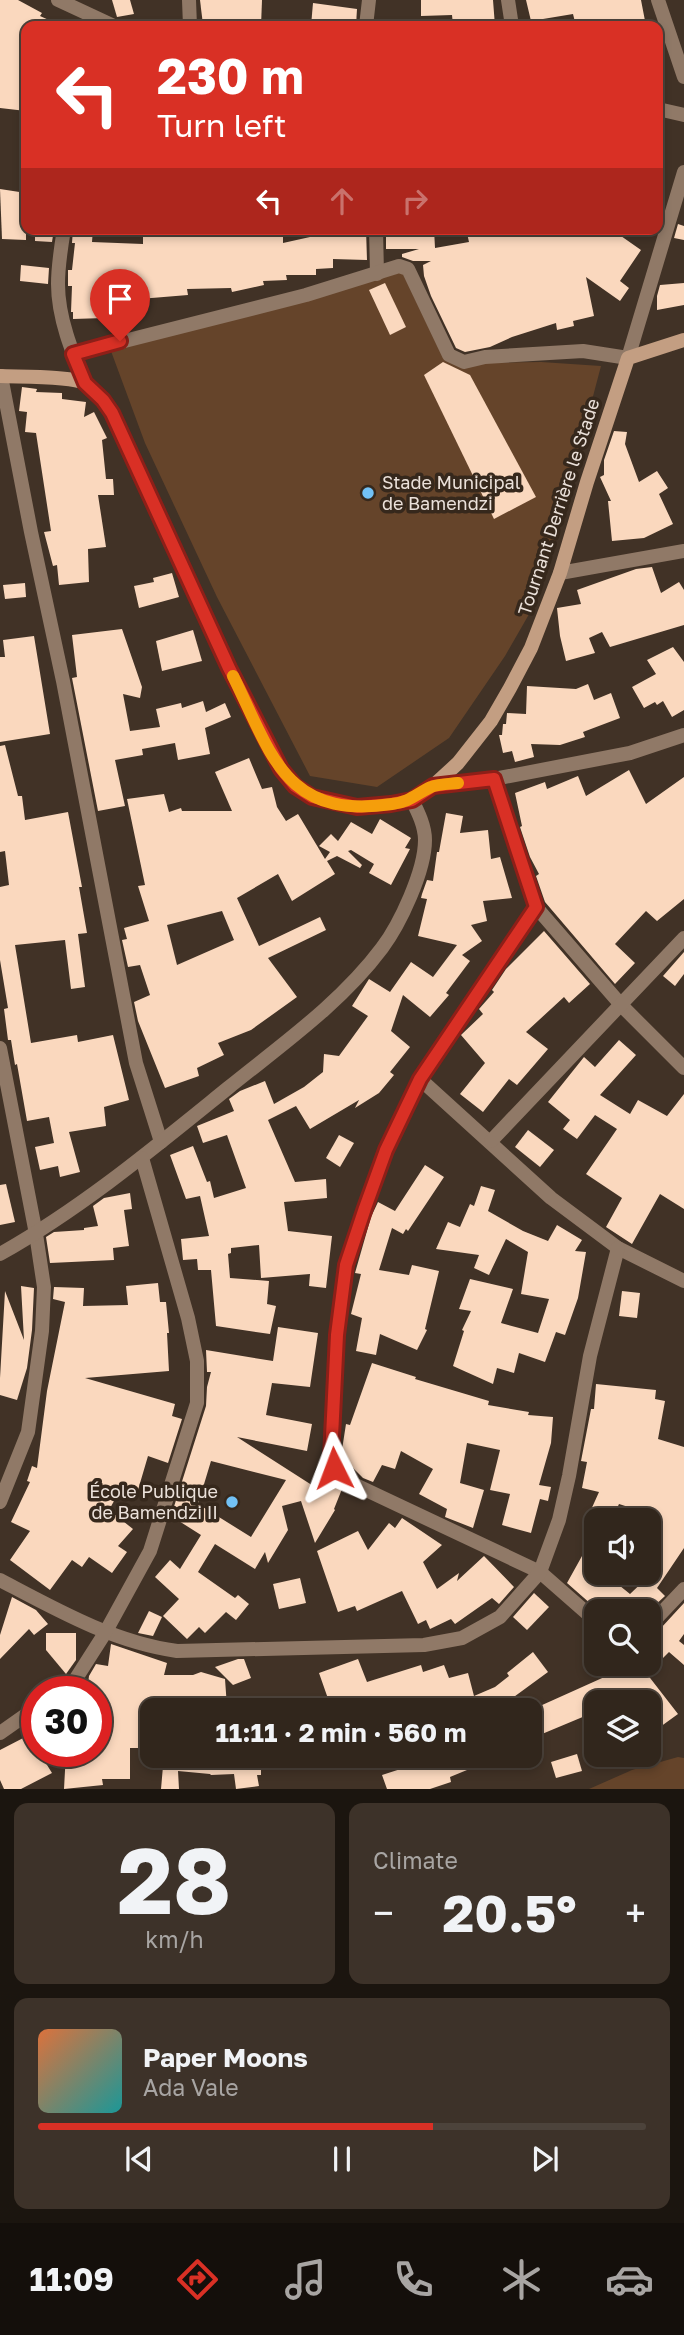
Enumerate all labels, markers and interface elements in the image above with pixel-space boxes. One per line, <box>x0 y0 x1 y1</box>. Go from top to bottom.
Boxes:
text: 230 m <box>157 46 304 105</box>
icon: left <box>42 49 133 140</box>
text: Turn left <box>157 106 286 144</box>
icon: left <box>250 182 288 220</box>
icon: ahead <box>323 182 361 220</box>
icon: right <box>396 182 434 220</box>
pin <box>90 269 150 341</box>
icon: arrive <box>101 280 139 318</box>
street label: Tournant Derrière le Stade <box>513 395 604 618</box>
place label: Stade Municipal de Bamendzi <box>382 471 521 514</box>
marker: Stade Municipal de Bamendzi <box>360 485 376 501</box>
position arrow <box>297 1431 371 1505</box>
place label: École Publique de Bamendzi II <box>89 1480 218 1523</box>
marker: École Publique de Bamendzi II <box>224 1494 240 1510</box>
map controls <box>584 1508 661 1767</box>
button: sound <box>584 1508 661 1585</box>
button: search <box>584 1599 661 1676</box>
speed limit sign: 30 <box>21 1676 112 1767</box>
button: layers <box>584 1690 661 1767</box>
text: 11:11 · 2 min · 560 m <box>215 1717 467 1748</box>
text: 28 <box>118 1825 231 1934</box>
text: Climate <box>373 1846 458 1874</box>
text: 20.5° <box>442 1881 577 1943</box>
text: − <box>373 1890 394 1935</box>
text: + <box>625 1890 646 1935</box>
text: km/h <box>145 1925 204 1953</box>
text: Paper Moons <box>143 2042 308 2073</box>
text: Ada Vale <box>143 2073 239 2101</box>
icon: previous <box>120 2140 158 2178</box>
icon: pause <box>323 2140 361 2178</box>
icon: next <box>526 2140 564 2178</box>
icon: directions <box>173 2255 222 2304</box>
icon: music <box>281 2255 330 2304</box>
icon: phone <box>389 2255 438 2304</box>
icon: climate <box>497 2255 546 2304</box>
icon: car <box>605 2255 654 2304</box>
text: 11:09 <box>30 2260 114 2298</box>

